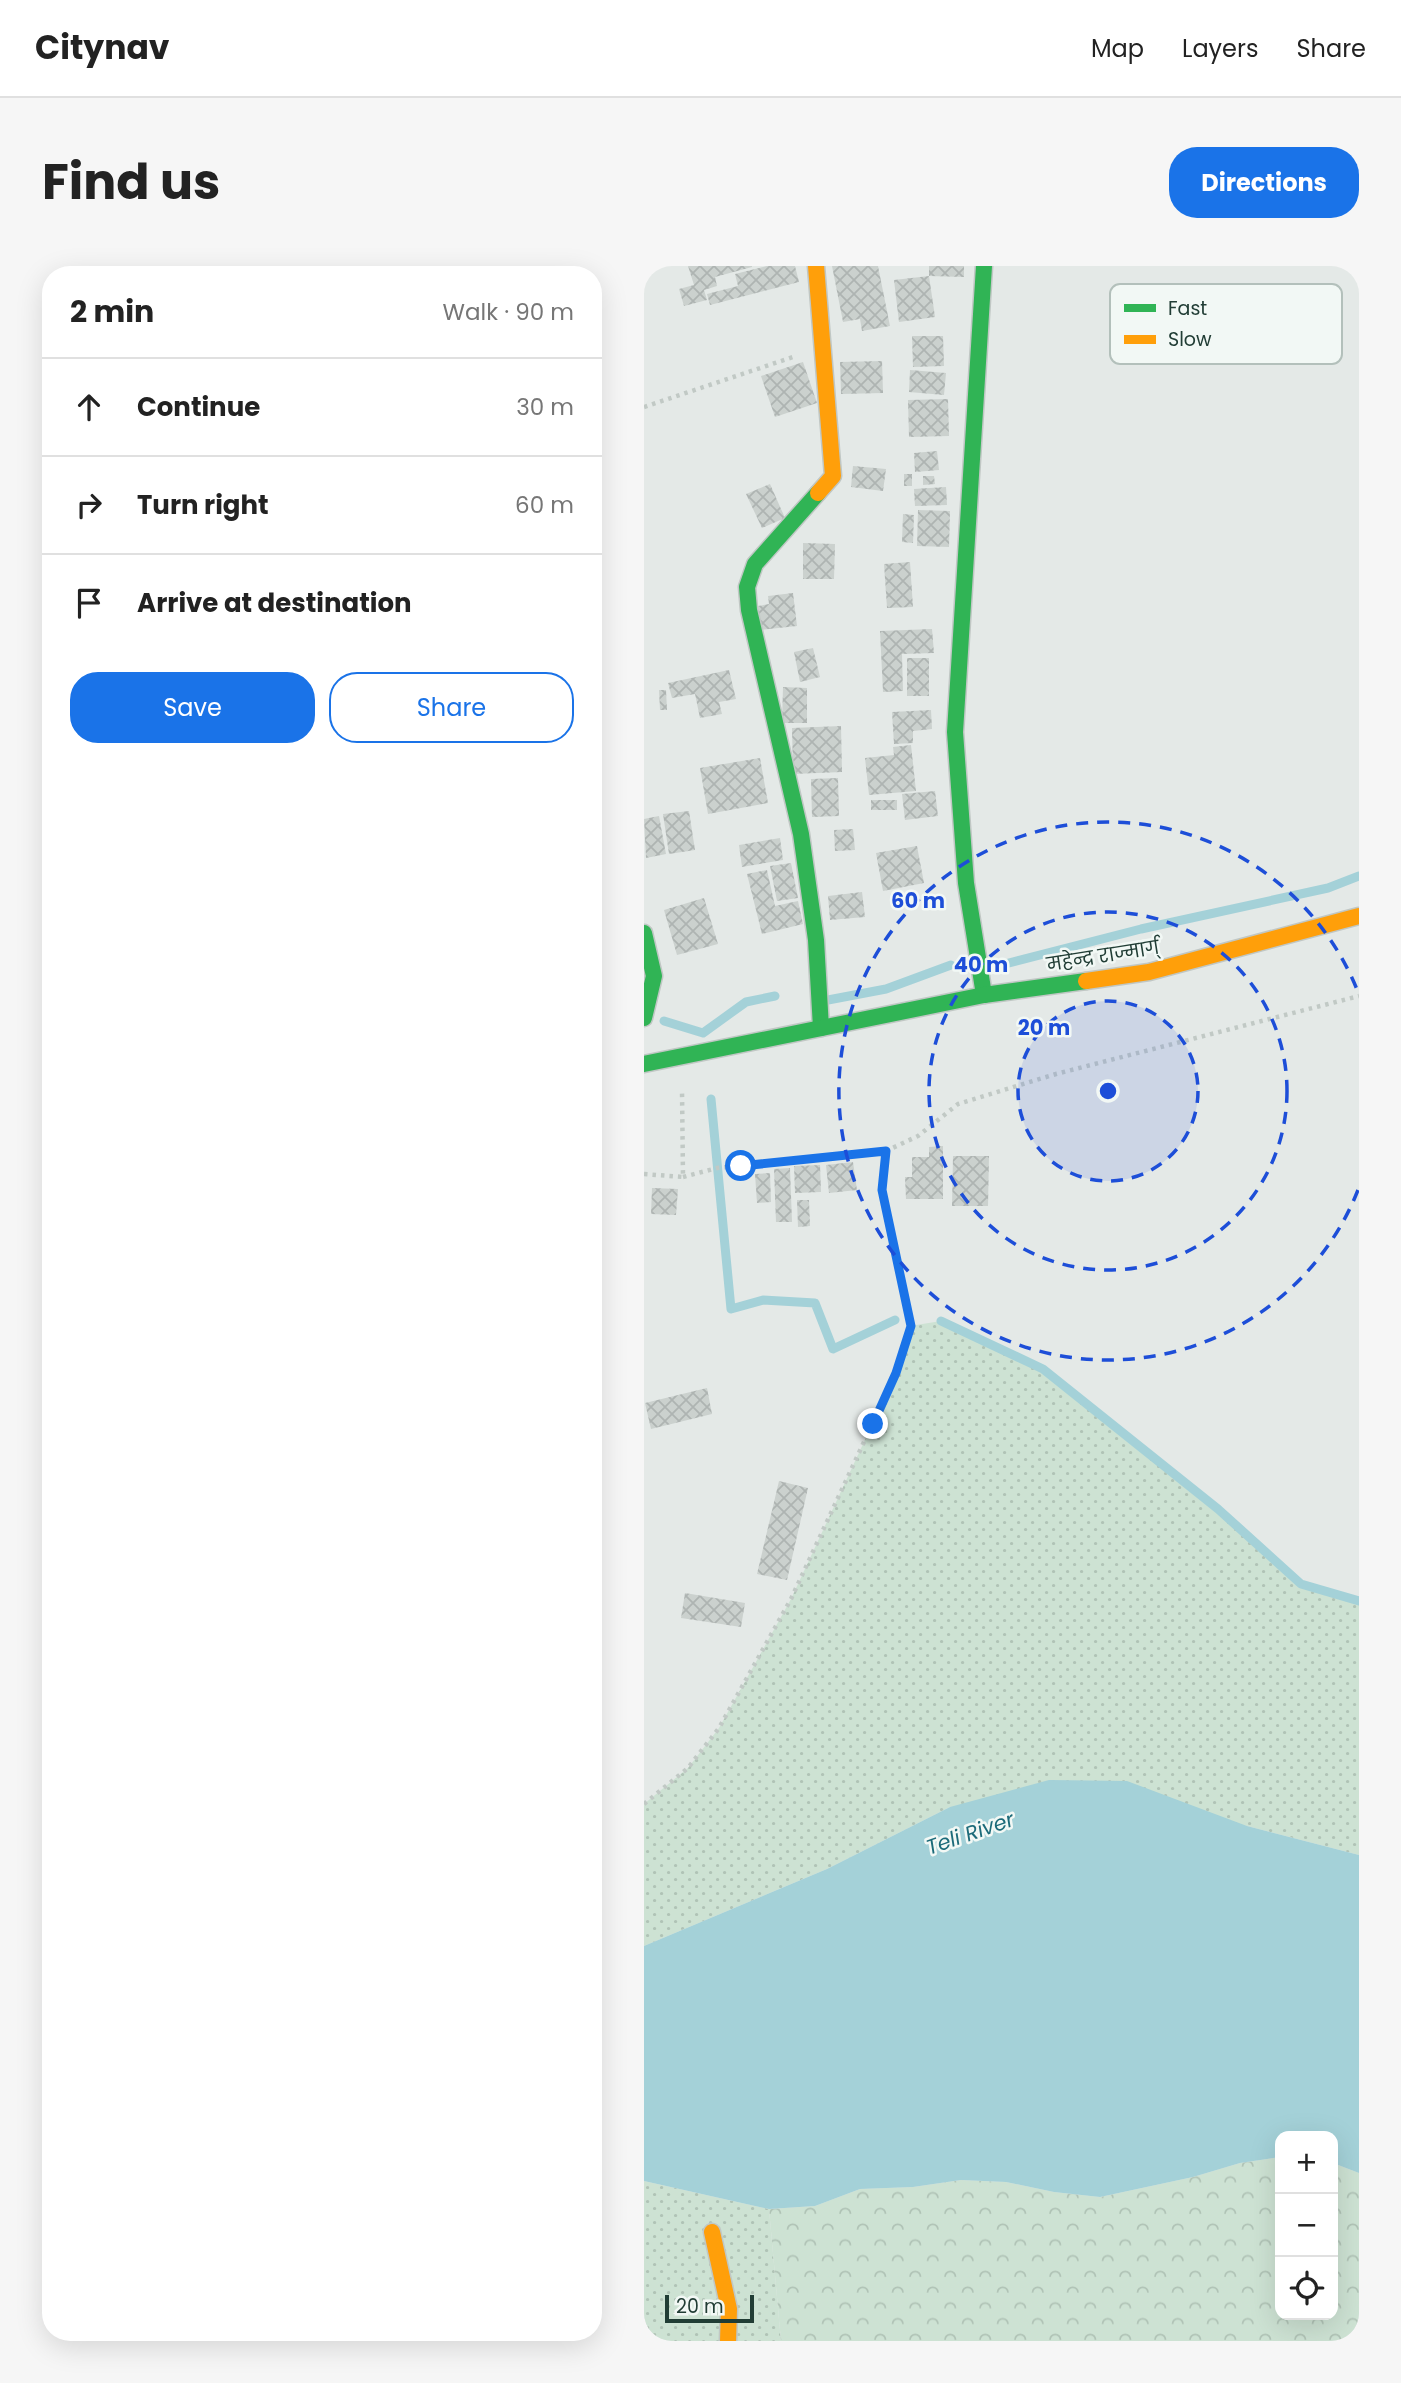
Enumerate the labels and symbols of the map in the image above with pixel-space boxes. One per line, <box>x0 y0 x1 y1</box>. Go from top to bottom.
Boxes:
legend <box>1110 284 1342 364</box>
text: Fast <box>1168 295 1207 322</box>
text: Slow <box>1168 326 1212 353</box>
text: 60 m <box>891 886 945 915</box>
street label: महेन्द्र राज्मार्ग् <box>1044 933 1164 978</box>
text: 40 m <box>954 950 1008 979</box>
text: 20 m <box>1018 1013 1070 1042</box>
centre of rings <box>1096 1079 1120 1103</box>
route start <box>725 1150 756 1181</box>
route end <box>857 1408 888 1439</box>
water label: Teli River <box>922 1804 1019 1862</box>
scale bar <box>665 2292 754 2324</box>

